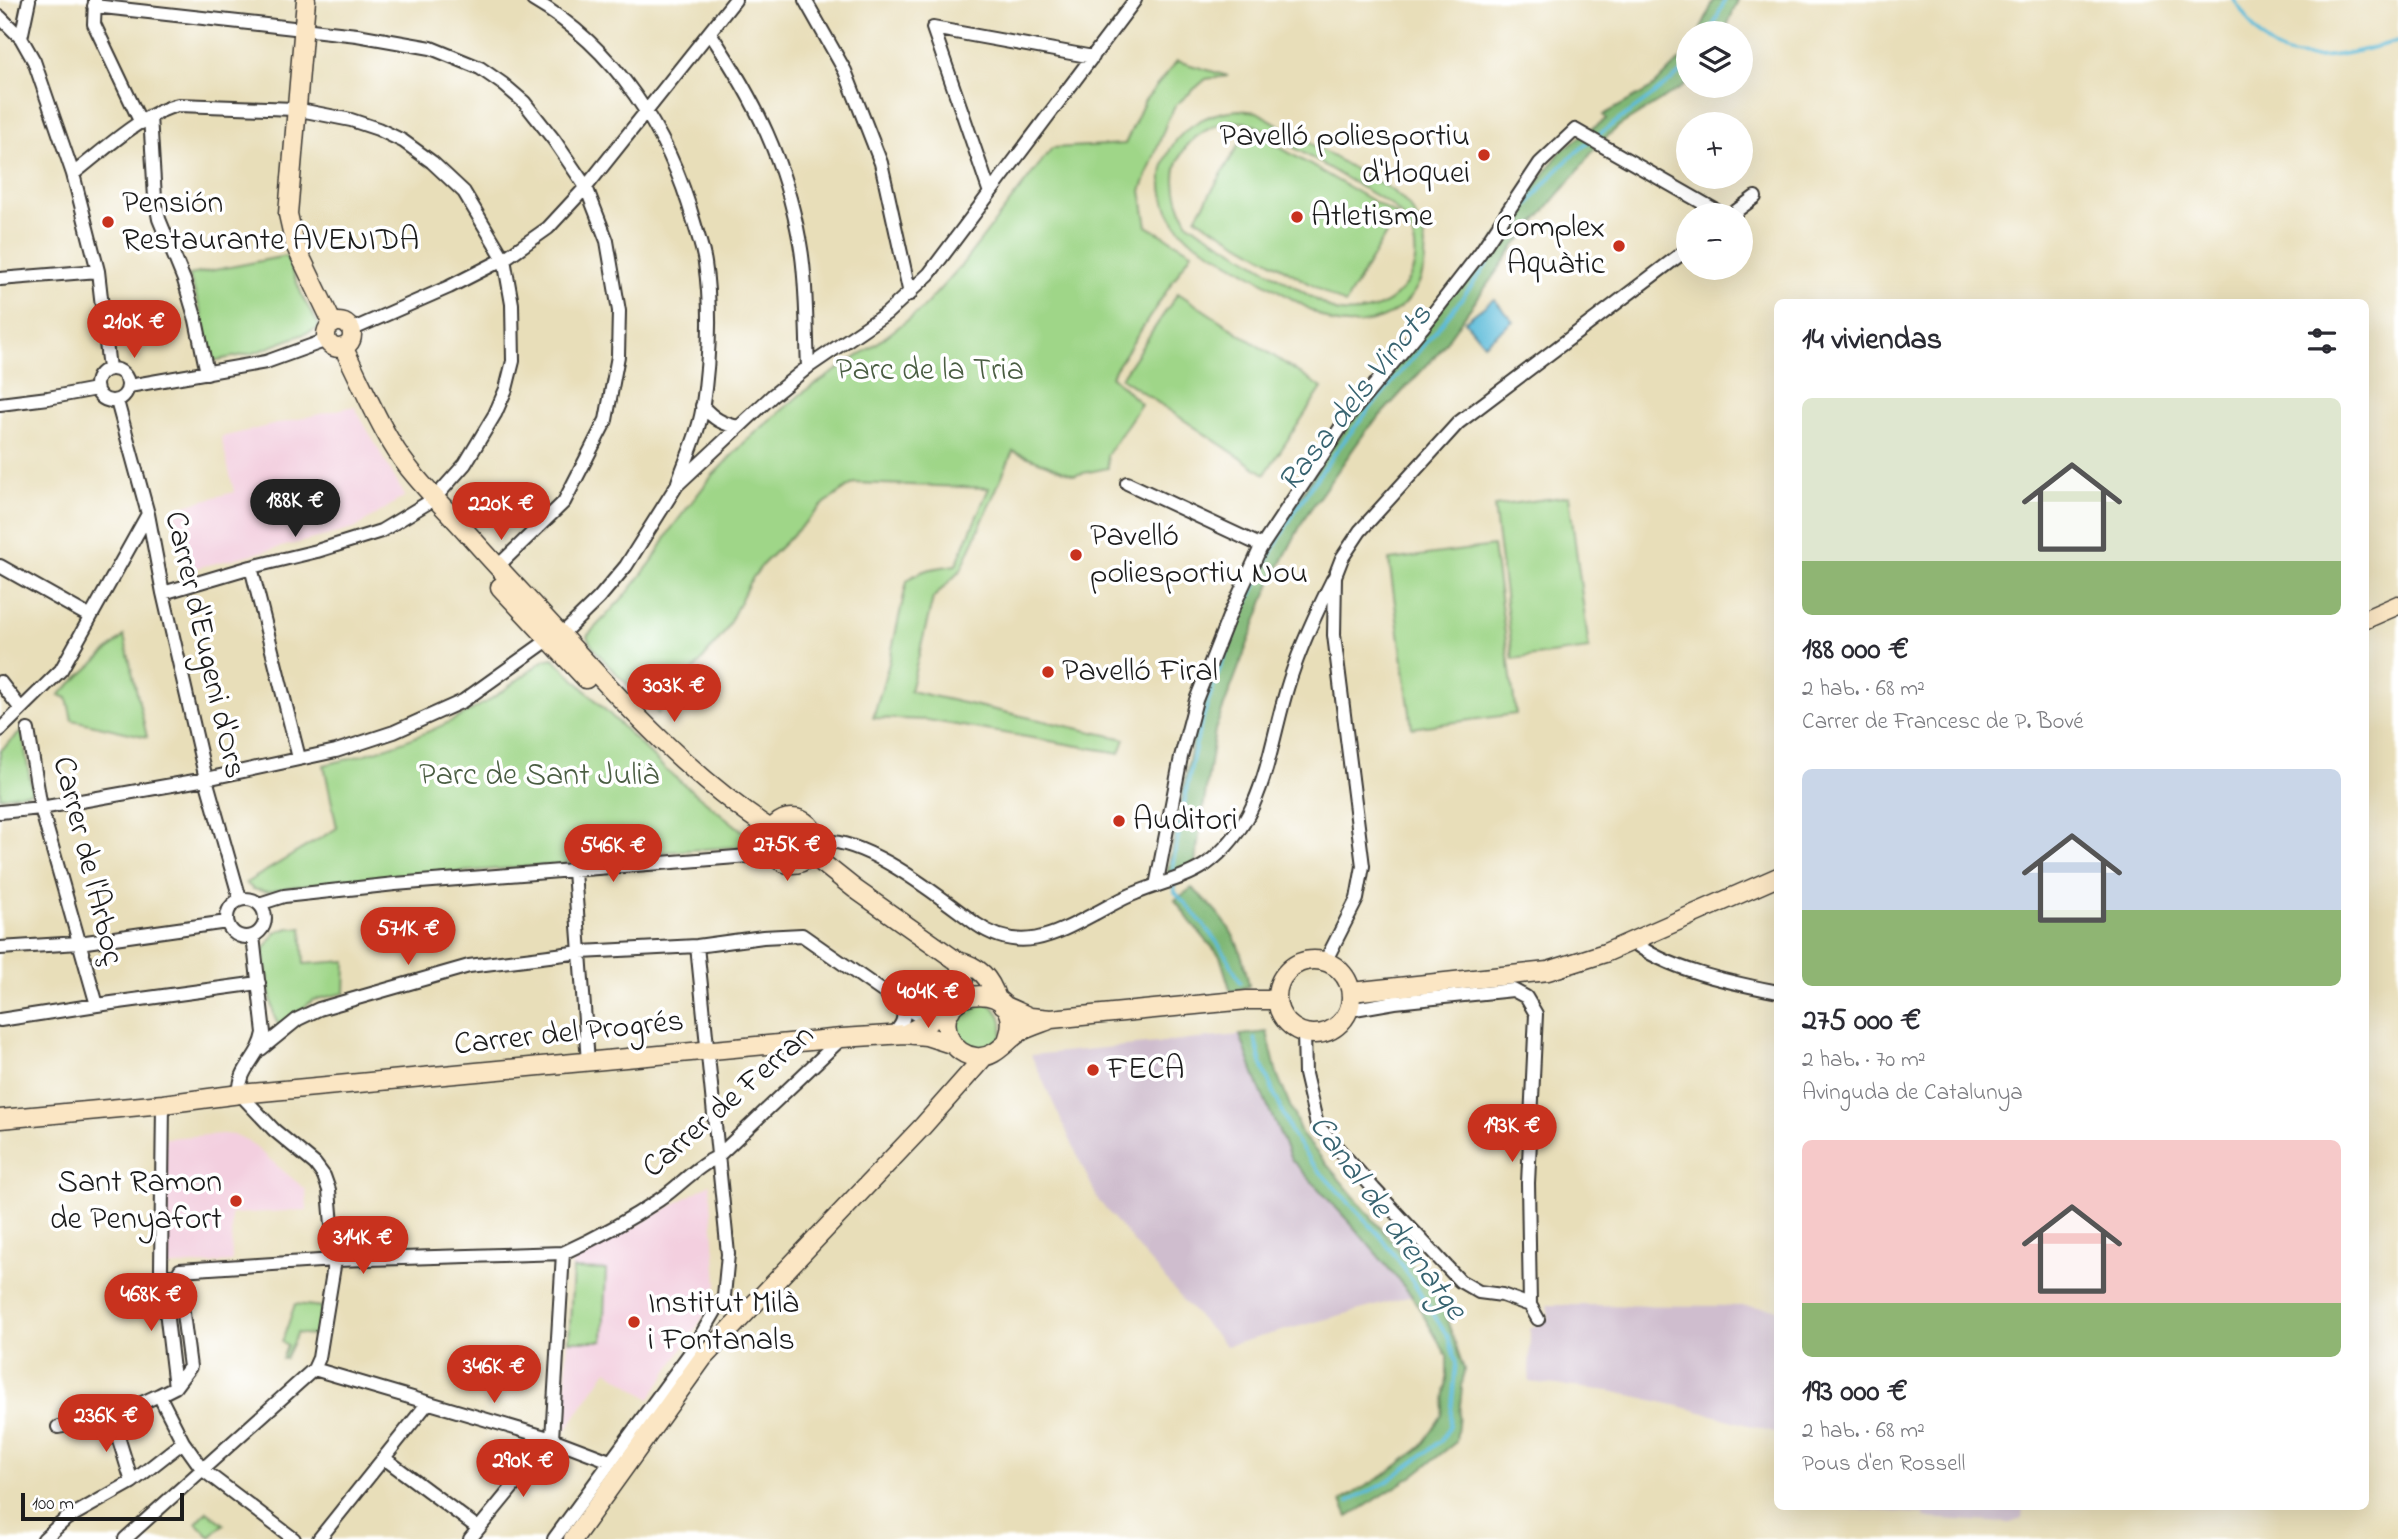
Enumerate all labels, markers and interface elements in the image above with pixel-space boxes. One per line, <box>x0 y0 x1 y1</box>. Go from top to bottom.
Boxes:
map controls <box>1676 21 1753 280</box>
button: layers <box>1676 21 1753 98</box>
button: + <box>1676 112 1753 189</box>
place label: Pavelló poliesportiu d'Hoquei <box>1220 114 1470 198</box>
marker: Pavelló poliesportiu d'Hoquei <box>1476 147 1492 163</box>
place label: Pensión Restaurante AVENIDA <box>122 181 419 265</box>
place label: Atletisme <box>1311 194 1434 241</box>
button: − <box>1676 203 1753 280</box>
place label: Complex Aquàtic <box>1495 205 1606 289</box>
marker: Atletisme <box>1289 209 1305 225</box>
marker: Pensión Restaurante AVENIDA <box>100 214 116 230</box>
marker: Complex Aquàtic <box>1611 238 1627 254</box>
water label: Rasa dels Vinots <box>1267 295 1445 503</box>
pin: 210K € <box>77 300 191 360</box>
text: 210K € <box>103 306 165 339</box>
text: 14 viviendas <box>1802 319 1942 363</box>
icon: filters <box>2303 322 2341 360</box>
park label: Parc de la Tria <box>836 348 1024 395</box>
icon: home <box>2009 444 2135 570</box>
pin: 188K € <box>238 480 352 539</box>
pin: 220K € <box>444 482 558 542</box>
text: 188K € <box>266 485 324 518</box>
text: 220K € <box>468 488 534 521</box>
street label: Carrer d'Eugeni d'Ors <box>150 507 258 783</box>
place label: Pavelló poliesportiu Nou <box>1090 514 1308 598</box>
marker: Pavelló poliesportiu Nou <box>1068 547 1084 563</box>
text: 188 000 € <box>1802 629 1909 673</box>
place label: Pavelló Firal <box>1062 649 1218 696</box>
pin: 303K € <box>617 664 731 724</box>
marker: Pavelló Firal <box>1040 664 1056 680</box>
text: 303K € <box>643 670 705 703</box>
text: 2 hab. · 68 m² <box>1802 673 1925 706</box>
text: Carrer de Francesc de P. Bové <box>1802 706 2084 739</box>
street label: Carrer de l'Arboç <box>38 752 136 971</box>
park label: Parc de Sant Julià <box>419 753 659 800</box>
place label: Auditori <box>1133 798 1238 845</box>
marker: Auditori <box>1111 813 1127 829</box>
icon: home <box>2009 815 2135 941</box>
pin: 546K € <box>556 824 670 884</box>
pin: 275K € <box>730 824 844 883</box>
text: 275K € <box>754 829 821 862</box>
text: 546K € <box>580 830 646 863</box>
pin: 571K € <box>351 908 465 967</box>
text: 571K € <box>377 913 439 946</box>
pin: 404K € <box>871 970 985 1030</box>
text: 404K € <box>897 976 959 1009</box>
street label: Carrer del Progrés <box>452 999 686 1069</box>
text: 275 000 € <box>1802 1000 1921 1044</box>
street label: Carrer de Ferran <box>632 1014 826 1190</box>
text: 2 hab. · 70 m² <box>1802 1044 1926 1077</box>
place label: FECA <box>1106 1047 1184 1094</box>
marker: FECA <box>1085 1062 1101 1078</box>
text: Avinguda de Catalunya <box>1802 1077 2023 1110</box>
pin: 193K € <box>1455 1104 1569 1164</box>
water label: Canal de drenatge <box>1295 1105 1479 1332</box>
text: 193K € <box>1484 1110 1540 1143</box>
place label: Sant Ramon de Penyafort <box>50 1160 222 1244</box>
icon: home <box>2009 1186 2135 1312</box>
marker: Sant Ramon de Penyafort <box>228 1193 244 1209</box>
pin: 314K € <box>306 1216 420 1276</box>
text: 314K € <box>333 1222 393 1255</box>
pin: 468K € <box>94 1274 208 1333</box>
text: 468K € <box>120 1279 182 1312</box>
place label: Institut Milà i Fontanals <box>648 1281 799 1365</box>
marker: Institut Milà i Fontanals <box>626 1314 642 1330</box>
pin: 346K € <box>437 1346 551 1405</box>
text: 346K € <box>463 1351 525 1384</box>
text: 193 000 € <box>1802 1371 1908 1415</box>
pin: 236K € <box>49 1394 163 1454</box>
text: 236K € <box>74 1400 138 1433</box>
text: 2 hab. · 68 m² <box>1802 1415 1925 1448</box>
pin: 290K € <box>466 1440 580 1499</box>
text: 290K € <box>492 1445 554 1478</box>
text: Pous d'en Rossell <box>1802 1448 1965 1481</box>
scale bar <box>21 1490 184 1522</box>
text: 100 m <box>32 1491 74 1518</box>

